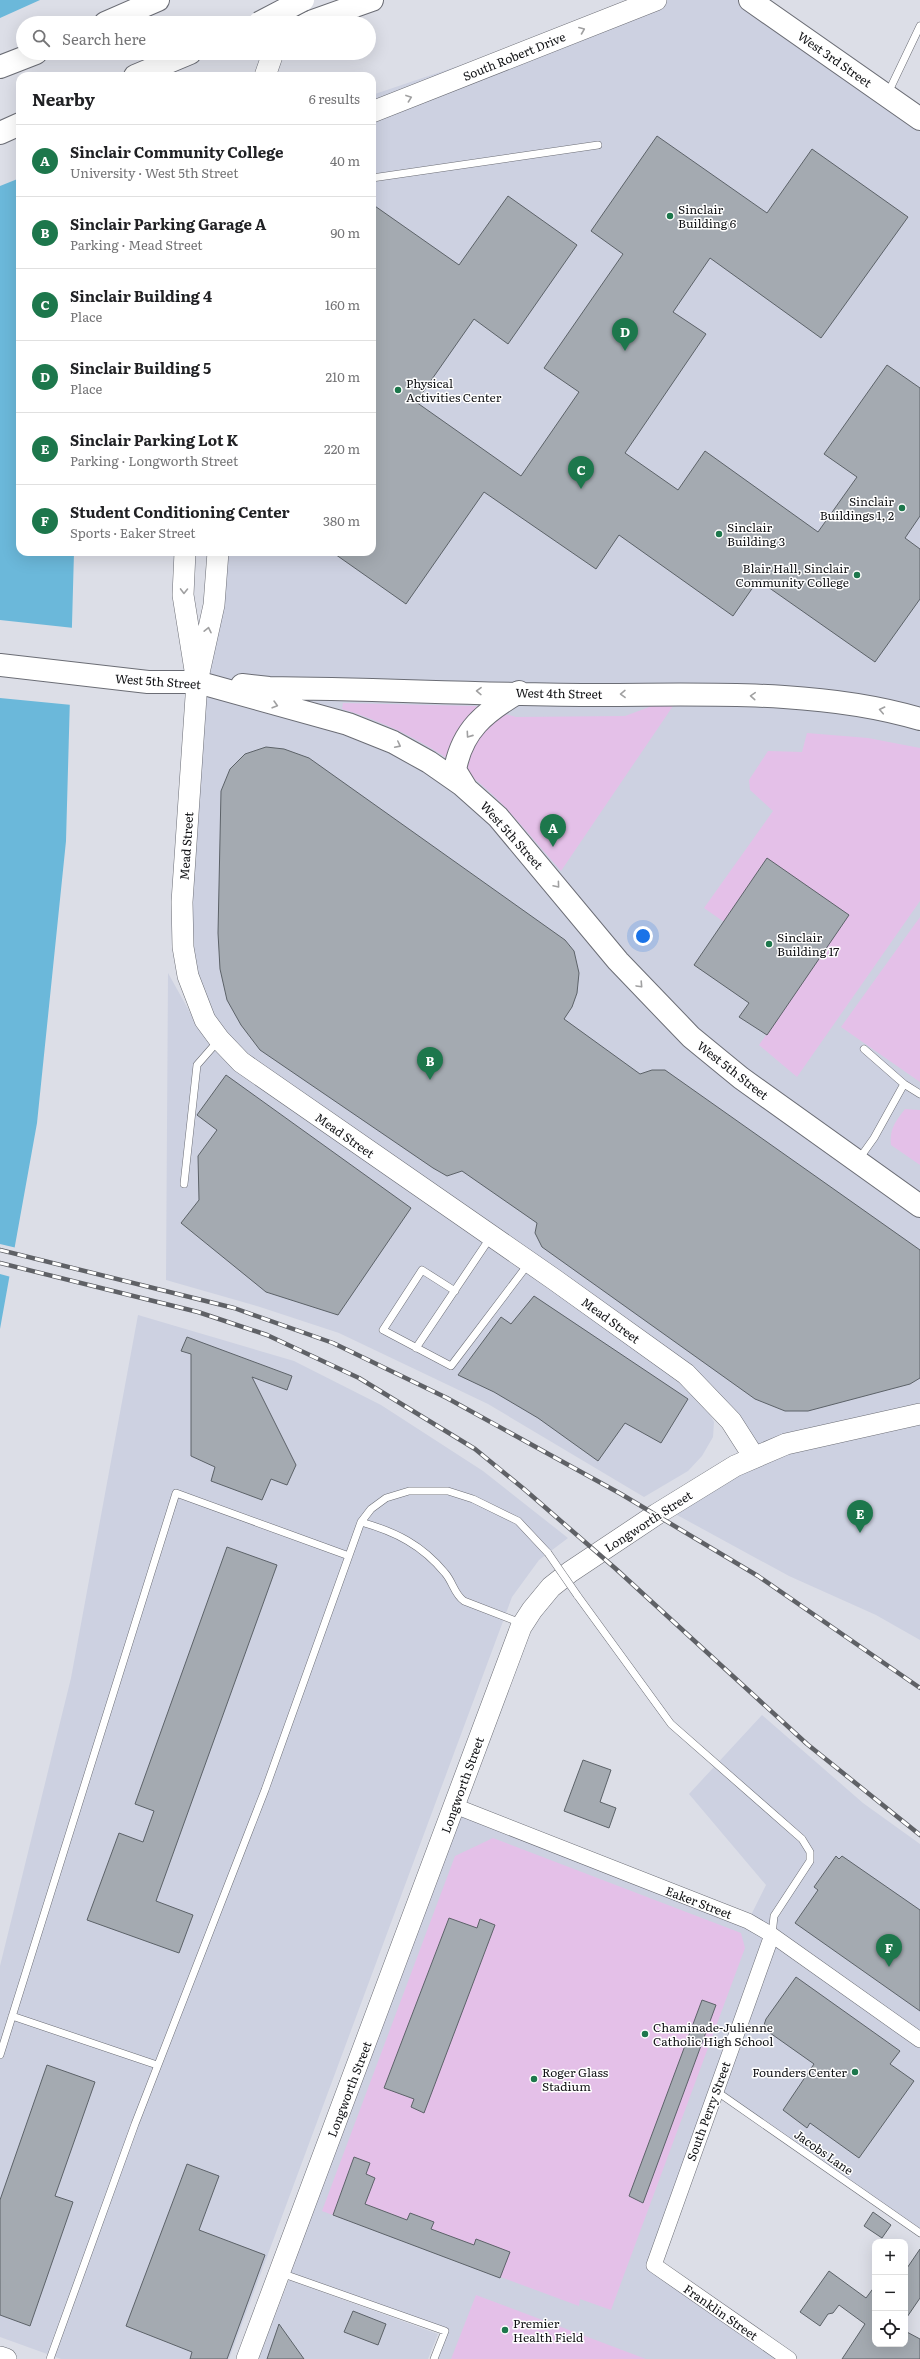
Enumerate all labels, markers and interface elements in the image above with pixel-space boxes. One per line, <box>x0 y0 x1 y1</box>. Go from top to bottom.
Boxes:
search box <box>16 16 376 60</box>
one-way arrow <box>578 26 585 34</box>
icon: search <box>30 27 52 49</box>
text: Search here <box>62 27 146 50</box>
street label: South Robert Drive <box>460 27 568 85</box>
street label: West 3rd Street <box>794 27 876 91</box>
text: Nearby <box>32 86 95 111</box>
text: 6 results <box>309 89 360 108</box>
one-way arrow <box>405 94 412 103</box>
text: Sinclair Community College <box>70 140 284 163</box>
text: A <box>40 151 50 170</box>
text: 40 m <box>330 151 360 170</box>
text: University · West 5th Street <box>70 163 238 182</box>
place label: Sinclair Building 6 <box>678 200 737 232</box>
marker: Sinclair Building 6 <box>665 211 675 221</box>
text: Sinclair Parking Garage A <box>70 212 266 235</box>
text: B <box>41 223 49 242</box>
text: 90 m <box>330 223 360 242</box>
text: Parking · Mead Street <box>70 235 202 254</box>
text: Sinclair Building 4 <box>70 284 212 307</box>
text: C <box>40 295 50 314</box>
text: 160 m <box>325 295 360 314</box>
text: Place <box>70 307 102 326</box>
pin: D <box>612 318 638 351</box>
text: Sinclair Building 5 <box>70 356 211 379</box>
text: D <box>40 367 50 386</box>
text: 210 m <box>325 367 360 386</box>
place label: Physical Activities Center <box>406 374 502 406</box>
text: Place <box>70 379 102 398</box>
marker: Physical Activities Center <box>393 385 403 395</box>
text: Sinclair Parking Lot K <box>70 428 238 451</box>
text: E <box>41 439 49 458</box>
text: 220 m <box>324 439 360 458</box>
text: Parking · Longworth Street <box>70 451 238 470</box>
pin: C <box>568 456 594 489</box>
place label: Sinclair Buildings 1, 2 <box>820 492 894 524</box>
text: Student Conditioning Center <box>70 500 290 523</box>
marker: Sinclair Buildings 1, 2 <box>897 503 907 513</box>
text: F <box>41 511 49 530</box>
text: 380 m <box>323 511 360 530</box>
place label: Sinclair Building 3 <box>727 518 785 550</box>
text: Sports · Eaker Street <box>70 523 195 542</box>
marker: Sinclair Building 3 <box>714 529 724 539</box>
place label: Blair Hall, Sinclair Community College <box>735 559 849 591</box>
marker: Blair Hall, Sinclair Community College <box>852 570 862 580</box>
one-way arrow <box>179 588 188 594</box>
one-way arrow <box>204 627 212 633</box>
street label: West 5th Street <box>114 669 202 693</box>
street label: West 4th Street <box>515 683 603 703</box>
one-way arrow <box>476 687 482 696</box>
one-way arrow <box>620 690 626 698</box>
one-way arrow <box>750 692 756 701</box>
one-way arrow <box>271 700 278 709</box>
one-way arrow <box>879 706 885 714</box>
one-way arrow <box>466 731 474 738</box>
one-way arrow <box>394 740 401 748</box>
street label: West 5th Street <box>476 797 548 873</box>
street label: Mead Street <box>175 811 197 881</box>
pin: A <box>540 814 566 847</box>
one-way arrow <box>552 881 559 888</box>
your location <box>633 926 653 946</box>
place label: Sinclair Building 17 <box>777 928 839 960</box>
marker: Sinclair Building 17 <box>764 939 774 949</box>
one-way arrow <box>635 980 643 988</box>
street label: West 5th Street <box>693 1036 773 1104</box>
pin: B <box>417 1047 443 1080</box>
street label: Mead Street <box>312 1108 378 1162</box>
street label: Mead Street <box>578 1293 644 1348</box>
street label: Longworth Street <box>601 1486 696 1556</box>
pin: E <box>847 1500 873 1533</box>
street label: Longworth Street <box>436 1734 488 1836</box>
street label: Eaker Street <box>663 1881 735 1923</box>
pin: F <box>876 1934 902 1967</box>
place label: Chaminade-Julienne Catholic High School <box>653 2018 773 2050</box>
marker: Chaminade-Julienne Catholic High School <box>640 2029 650 2039</box>
street label: Longworth Street <box>322 2038 376 2140</box>
street label: South Perry Street <box>682 2058 734 2163</box>
place label: Roger Glass Stadium <box>542 2063 609 2095</box>
place label: Founders Center <box>752 2063 847 2081</box>
marker: Founders Center <box>850 2067 860 2077</box>
marker: Roger Glass Stadium <box>529 2074 539 2084</box>
street label: Jacobs Lane <box>791 2125 857 2179</box>
map controls <box>872 2239 908 2347</box>
button: + <box>872 2239 908 2275</box>
button: − <box>872 2275 908 2311</box>
street label: Franklin Street <box>680 2280 762 2344</box>
button: locate <box>872 2311 908 2347</box>
place label: Premier Health Field <box>513 2314 584 2346</box>
marker: Premier Health Field <box>500 2325 510 2335</box>

